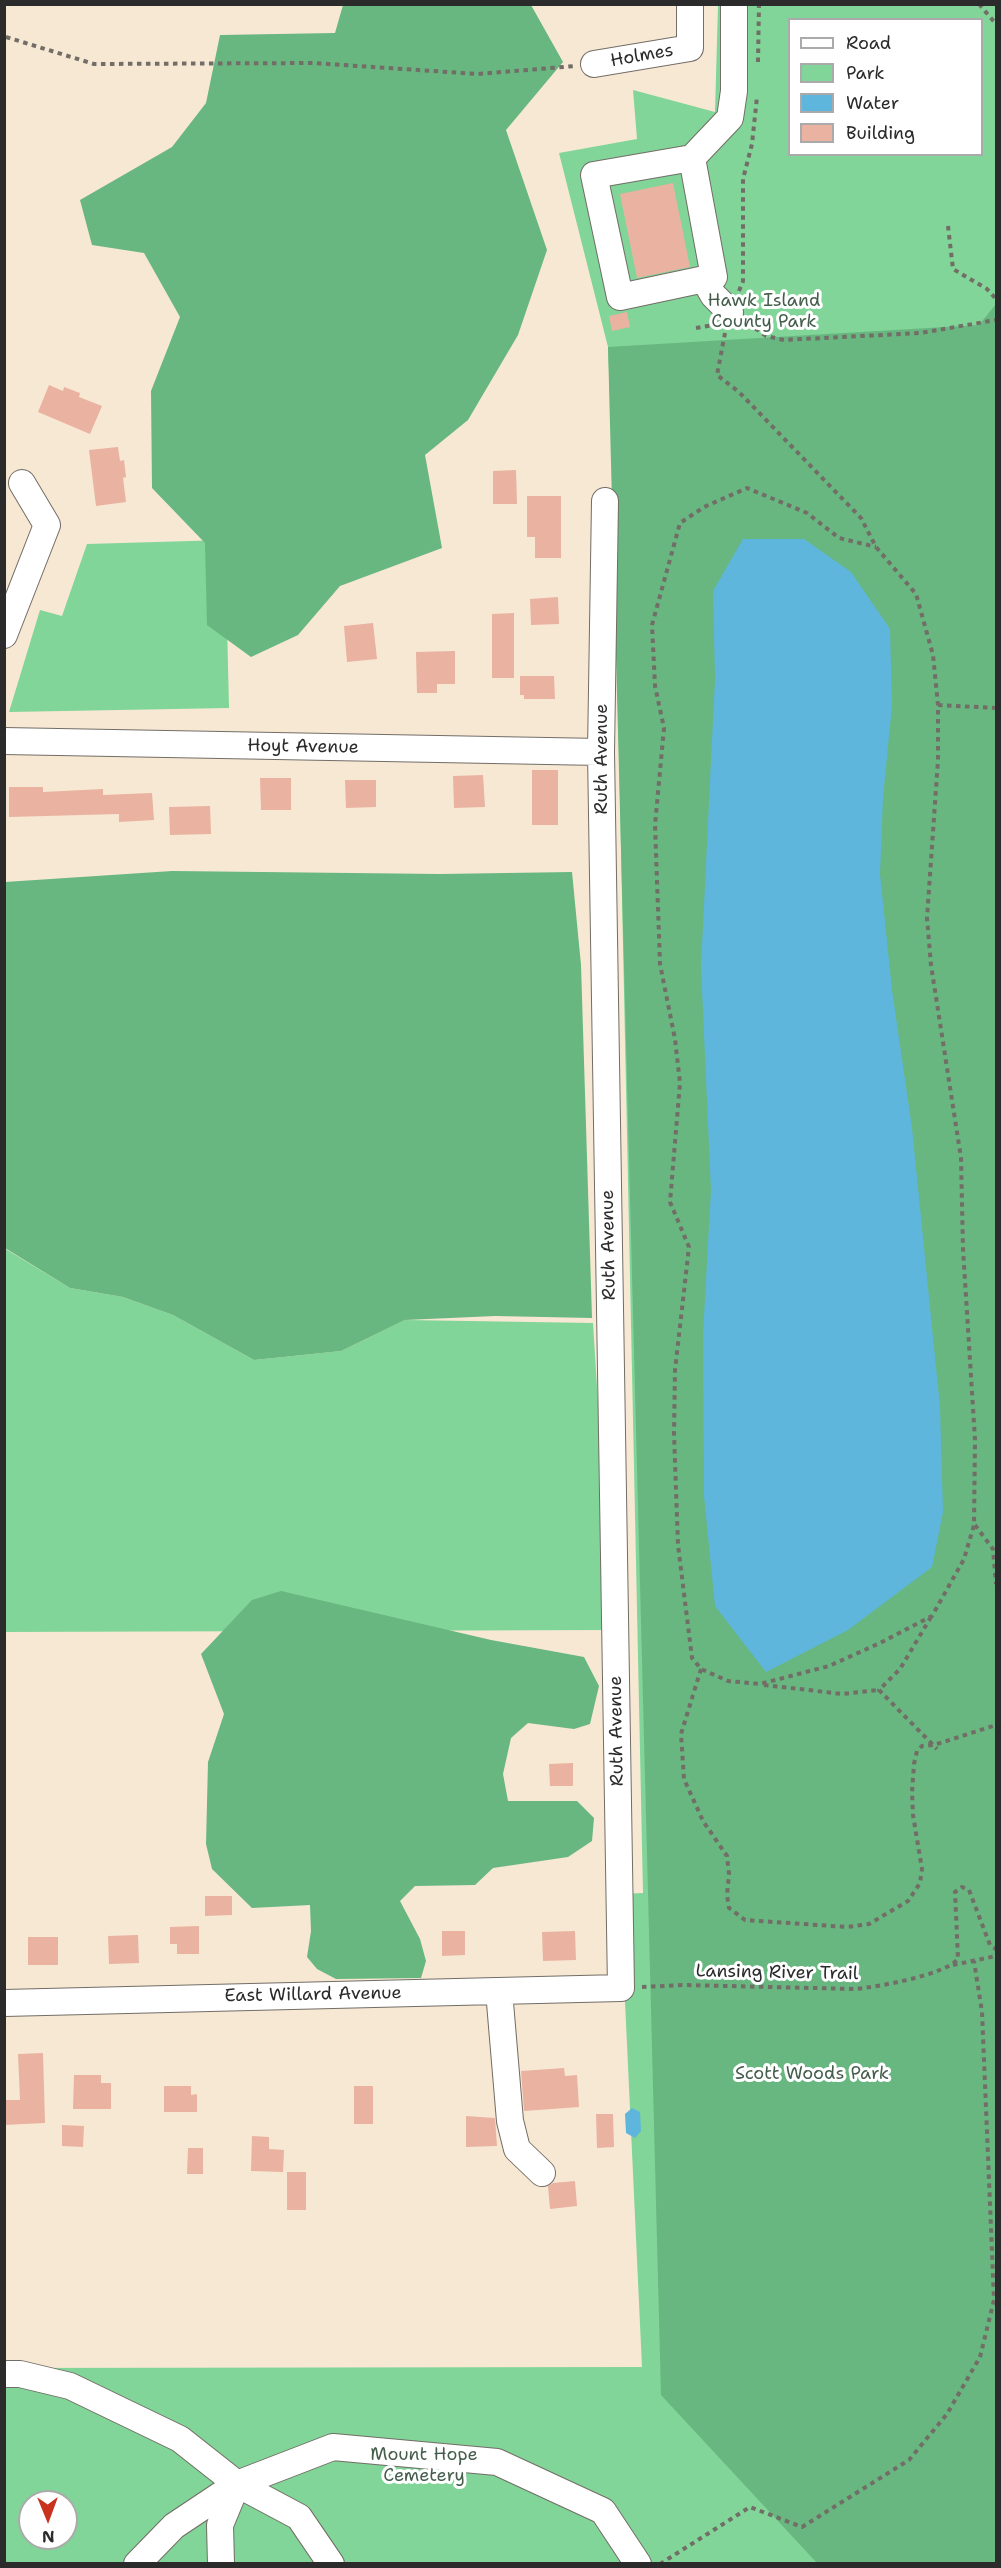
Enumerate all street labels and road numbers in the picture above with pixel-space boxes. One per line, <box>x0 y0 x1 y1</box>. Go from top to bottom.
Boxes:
street label: Holmes <box>609 40 675 72</box>
street label: Ruth Avenue <box>591 704 613 814</box>
street label: Hoyt Avenue <box>247 735 359 759</box>
street label: Ruth Avenue <box>597 1189 621 1301</box>
street label: Ruth Avenue <box>605 1675 629 1787</box>
street label: Lansing River Trail <box>695 1961 859 1985</box>
street label: East Willard Avenue <box>224 1983 402 2007</box>

